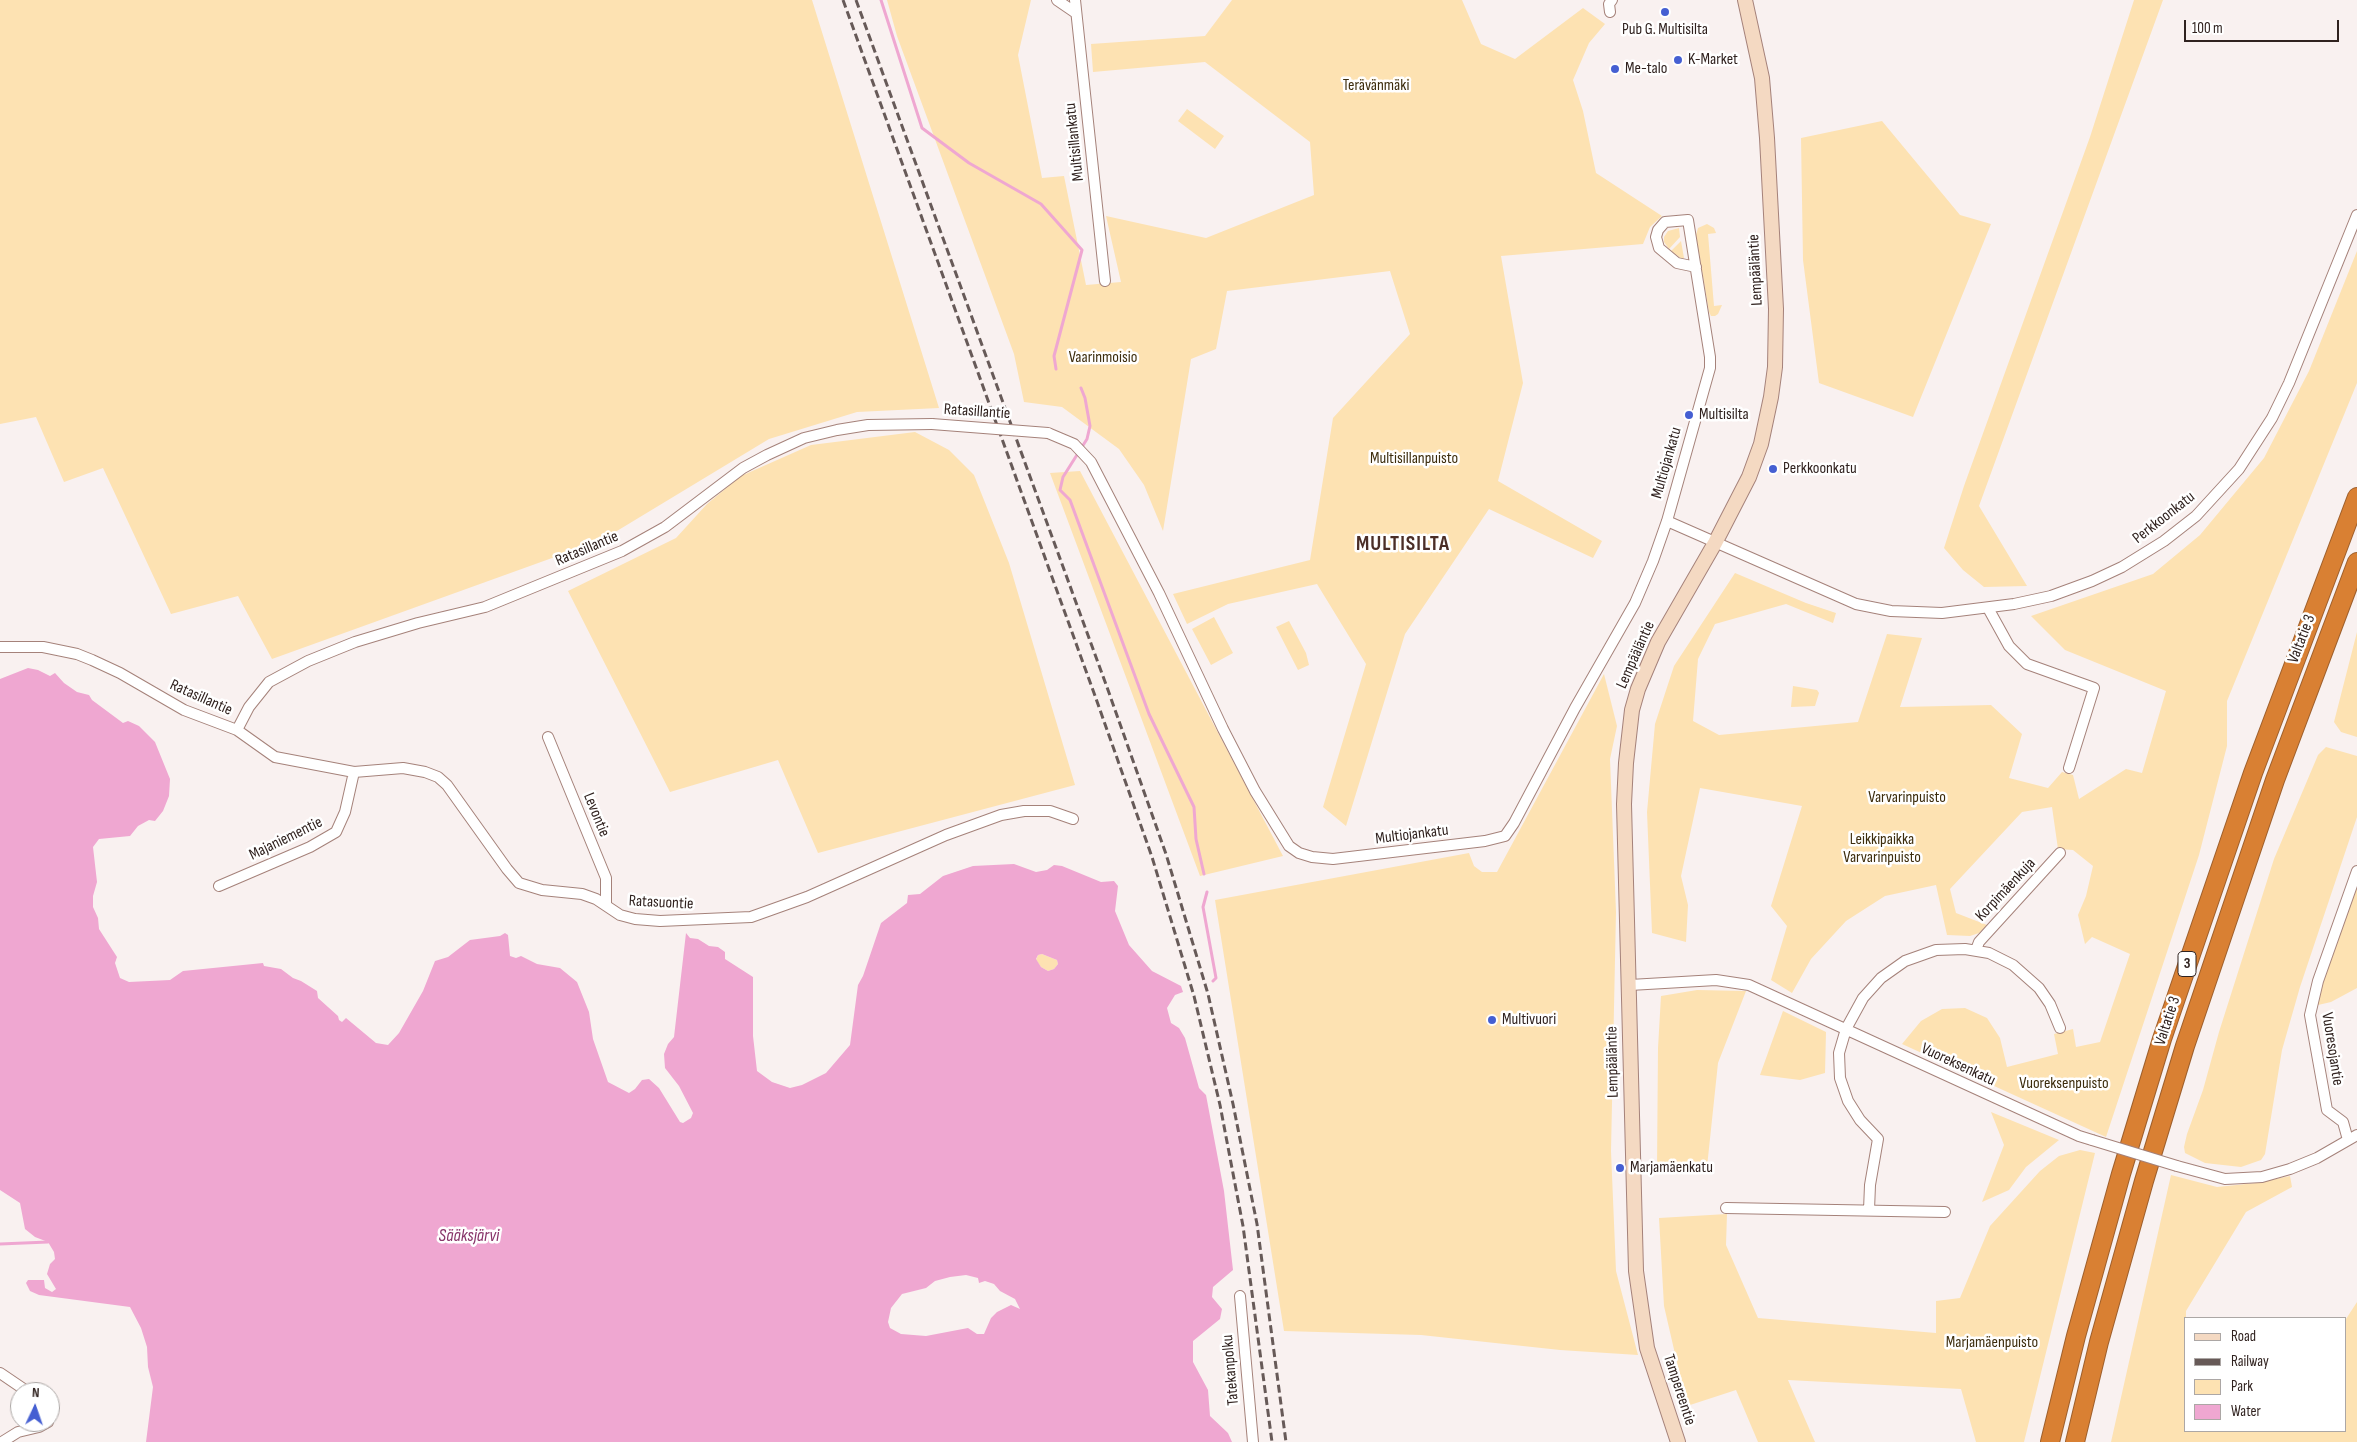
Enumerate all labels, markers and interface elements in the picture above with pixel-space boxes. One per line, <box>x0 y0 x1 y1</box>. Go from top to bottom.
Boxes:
marker: Pub G. Multisilta <box>1659 6 1671 18</box>
scale bar <box>2187 10 2342 42</box>
text: 100 m <box>2192 19 2223 38</box>
place label: Pub G. Multisilta <box>1622 20 1708 40</box>
place label: K-Market <box>1688 50 1738 70</box>
marker: K-Market <box>1672 54 1684 66</box>
place label: Me-talo <box>1625 59 1667 79</box>
marker: Me-talo <box>1609 63 1621 75</box>
park label: Terävänmäki <box>1343 76 1409 96</box>
street label: Multisillankatu <box>1061 102 1089 182</box>
street label: Lempääläntie <box>1745 234 1767 306</box>
park label: Vaarinmoisio <box>1069 348 1137 368</box>
street label: Ratasillantie <box>943 400 1011 424</box>
place label: Multisilta <box>1699 405 1749 425</box>
marker: Multisilta <box>1683 409 1695 421</box>
street label: Multiojankatu <box>1648 425 1686 501</box>
park label: Multisillanpuisto <box>1370 449 1458 469</box>
place label: Perkkoonkatu <box>1783 459 1857 479</box>
marker: Perkkoonkatu <box>1767 463 1779 475</box>
street label: Perkkoonkatu <box>2129 488 2199 548</box>
street label: Ratasillantie <box>553 527 621 571</box>
district label: MULTISILTA <box>1355 532 1451 558</box>
street label: Valtatie 3 <box>2284 612 2320 666</box>
street label: Lempääläntie <box>1613 618 1659 692</box>
street label: Ratasillantie <box>167 676 235 720</box>
park label: Varvarinpuisto <box>1868 788 1946 808</box>
street label: Levontie <box>578 790 614 840</box>
street label: Majaniementie <box>246 813 326 865</box>
street label: Multiojankatu <box>1374 821 1450 849</box>
park label: Leikkipaikka Varvarinpuisto <box>1843 830 1921 868</box>
street label: Korpimäenkuja <box>1972 854 2040 926</box>
street label: Ratasuontie <box>628 892 694 914</box>
road number: 3 <box>2178 952 2196 976</box>
street label: Valtatie 3 <box>2151 994 2185 1048</box>
place label: Multivuori <box>1502 1010 1556 1030</box>
street label: Vuoresojantie <box>2317 1011 2347 1087</box>
marker: Multivuori <box>1486 1014 1498 1026</box>
street label: Lempääläntie <box>1603 1026 1623 1098</box>
street label: Vuoreksenkatu <box>1918 1039 1998 1091</box>
park label: Vuoreksenpuisto <box>2019 1074 2109 1094</box>
place label: Marjamäenkatu <box>1630 1158 1713 1178</box>
marker: Marjamäenkatu <box>1614 1162 1626 1174</box>
water label: Sääksjärvi <box>439 1225 499 1247</box>
legend <box>2184 1317 2347 1432</box>
text: Road <box>2231 1327 2256 1346</box>
park label: Marjamäenpuisto <box>1946 1333 2038 1353</box>
street label: Tatekanpolku <box>1218 1334 1244 1406</box>
street label: Tampereentie <box>1659 1352 1699 1428</box>
text: Railway <box>2231 1352 2269 1371</box>
text: Park <box>2231 1377 2253 1396</box>
north arrow <box>10 1382 60 1432</box>
text: N <box>32 1384 40 1401</box>
text: Water <box>2231 1402 2261 1421</box>

